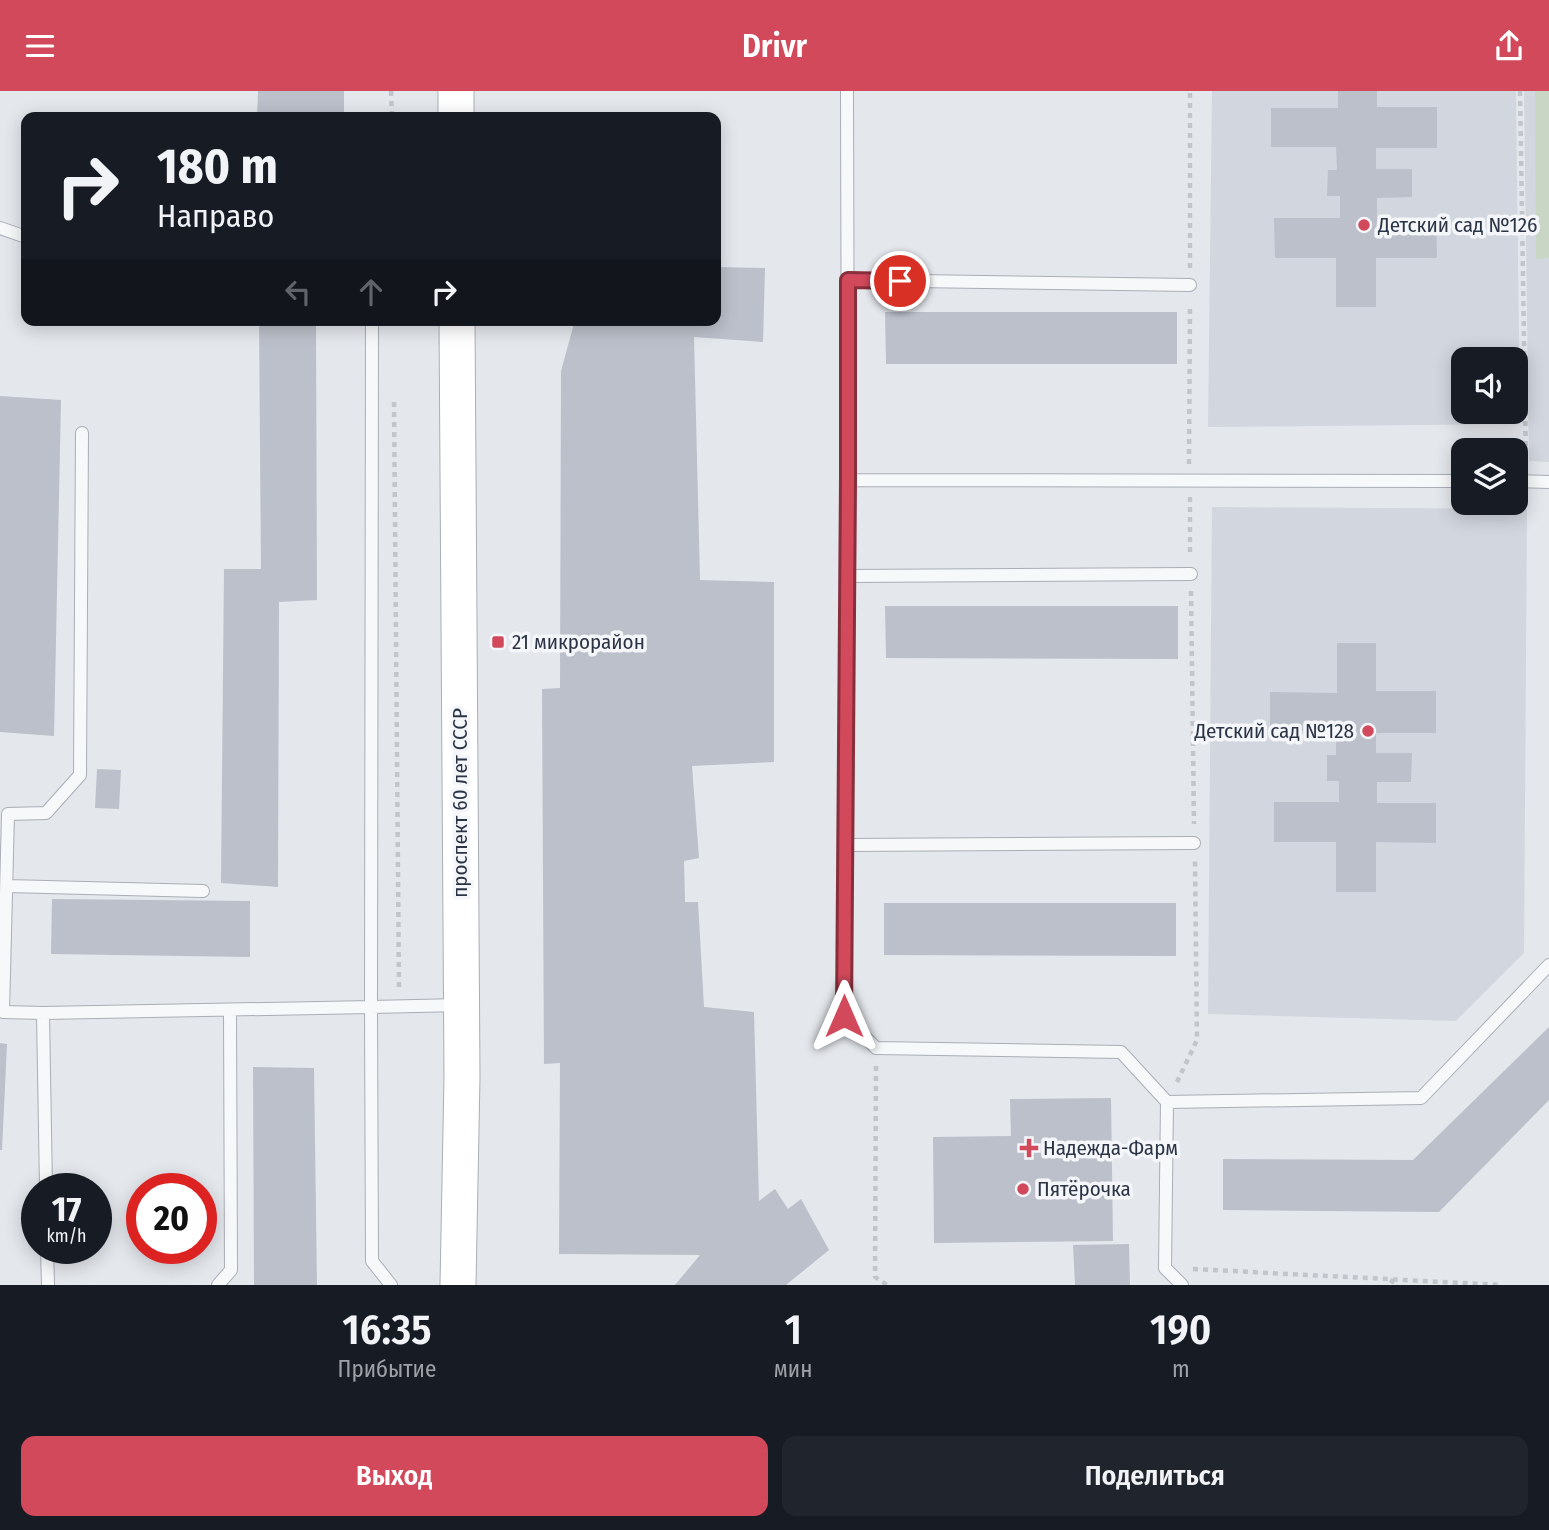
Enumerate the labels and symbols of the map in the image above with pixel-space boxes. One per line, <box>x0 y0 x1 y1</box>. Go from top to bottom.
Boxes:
place label: Детский сад №126 <box>1377 212 1537 238</box>
marker: Детский сад №126 <box>1356 217 1372 233</box>
pin <box>870 251 930 311</box>
place label: 21 микрорайон <box>512 629 645 655</box>
marker: 21 микрорайон <box>490 634 506 650</box>
street label: проспект 60 лет СССР <box>447 708 473 898</box>
place label: Детский сад №128 <box>1193 718 1354 744</box>
marker: Детский сад №128 <box>1360 723 1376 739</box>
position arrow <box>807 979 881 1053</box>
place label: Надежда-Фарм <box>1043 1135 1178 1161</box>
marker: Надежда-Фарм <box>1021 1140 1037 1156</box>
speed limit sign: 20 <box>126 1173 217 1264</box>
place label: Пятёрочка <box>1037 1176 1131 1202</box>
marker: Пятёрочка <box>1015 1181 1031 1197</box>

